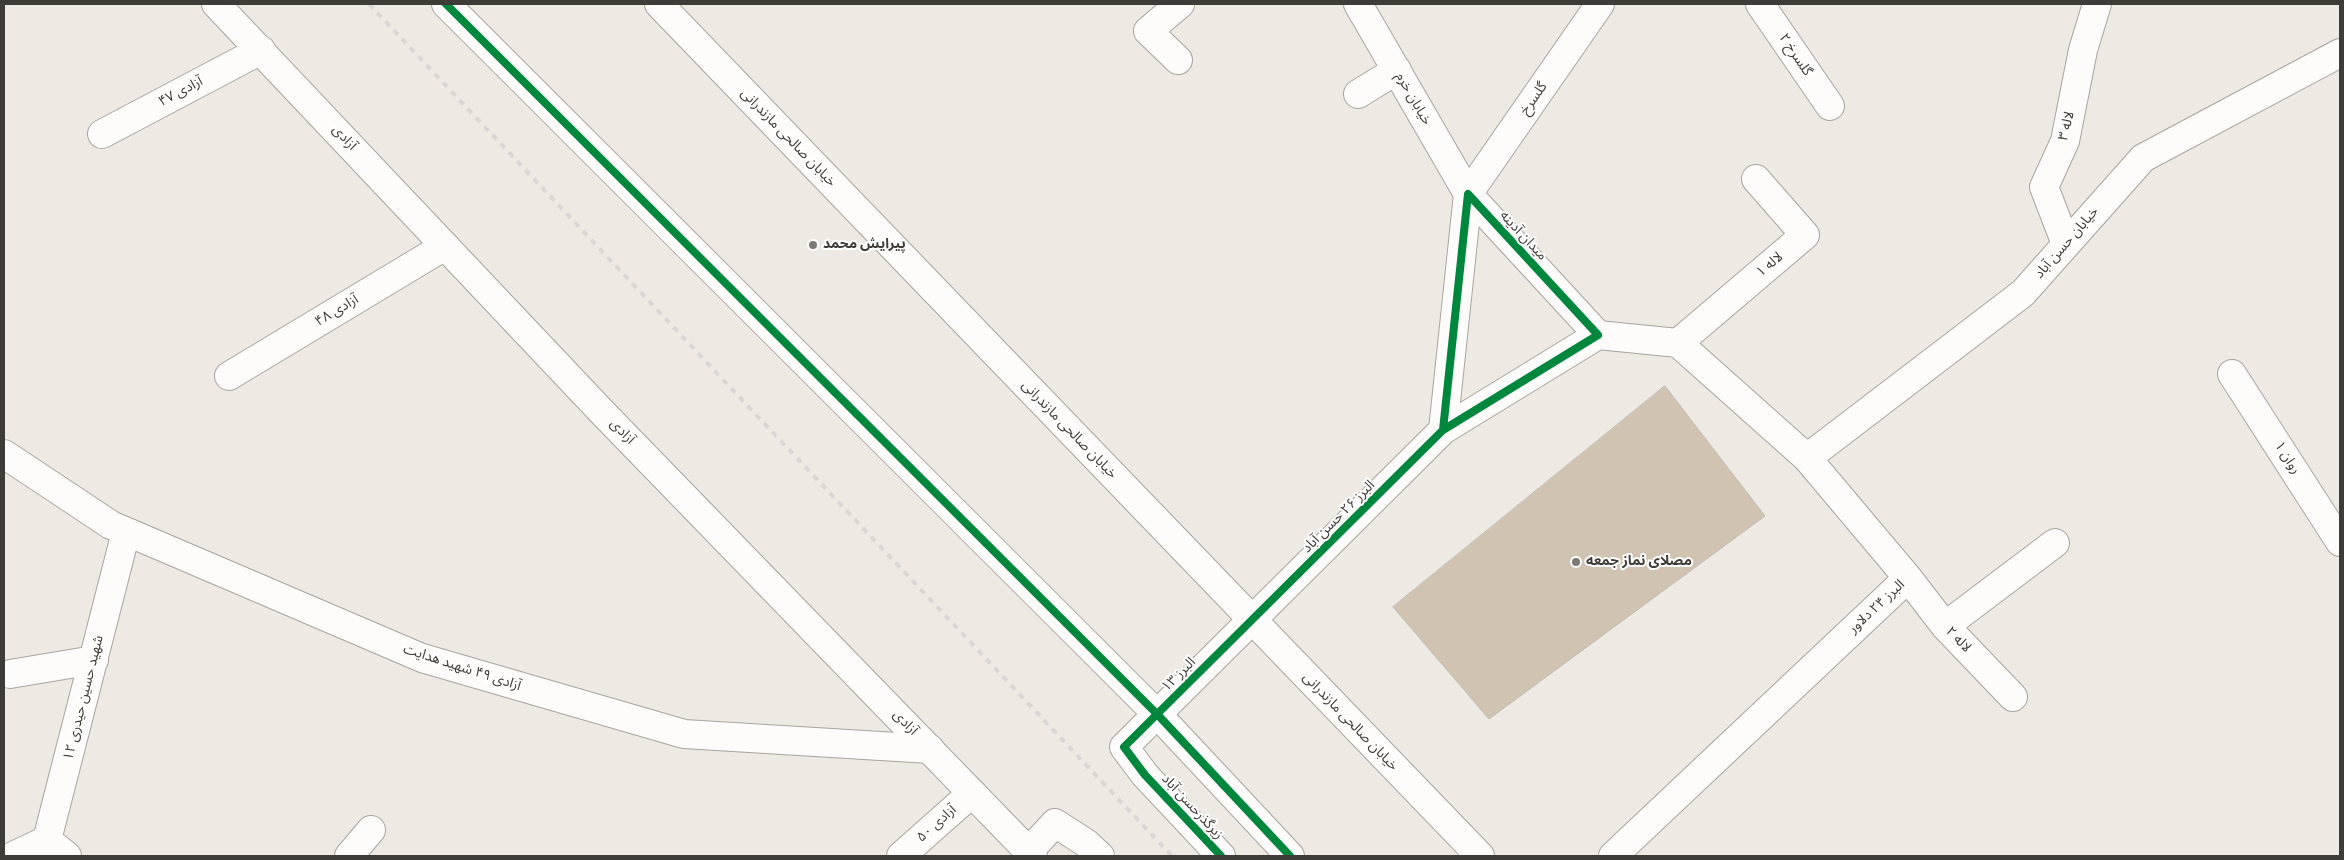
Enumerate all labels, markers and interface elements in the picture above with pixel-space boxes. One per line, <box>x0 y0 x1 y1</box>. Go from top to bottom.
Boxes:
street label: گلسرخ ۲ <box>1775 31 1815 79</box>
street label: خیابان خرم <box>1391 70 1435 128</box>
street label: آزادی ۴۷ <box>156 73 206 111</box>
street label: گلسرخ <box>1517 79 1551 119</box>
street label: خیابان صالحی مازندرانی <box>737 85 839 191</box>
street label: لاله ۳ <box>2055 110 2079 142</box>
street label: آزادی <box>328 122 360 154</box>
street label: خیابان حسن آباد <box>2031 204 2103 282</box>
street label: میدان آدینه <box>1496 208 1550 264</box>
place label: پیرایش محمد <box>823 237 906 253</box>
marker: پیرایش محمد <box>807 239 819 251</box>
street label: لاله ۱ <box>1753 249 1787 281</box>
street label: آزادی ۴۸ <box>312 291 362 331</box>
street label: خیابان صالحی مازندرانی <box>1018 377 1120 483</box>
street label: آزادی <box>606 416 638 448</box>
street label: روان ۱ <box>2270 439 2304 477</box>
street label: البرز ۲۶ حسن آباد <box>1299 477 1379 557</box>
place label: مصلای نماز جمعه <box>1586 554 1692 570</box>
marker: مصلای نماز جمعه <box>1570 556 1582 568</box>
street label: البرز ۲۴ دلاور <box>1845 577 1909 637</box>
street label: لاله ۲ <box>1942 623 1974 657</box>
street label: شهید حسین حیدری ۱۲ <box>60 634 108 762</box>
street label: آزادی ۴۹ شهید هدایت <box>401 641 523 695</box>
street label: البرز ۱۳ <box>1158 654 1200 696</box>
street label: خیابان صالحی مازندرانی <box>1299 669 1401 775</box>
street label: آزادی <box>889 707 921 739</box>
street label: زیرگذرحسن آباد <box>1158 771 1226 843</box>
street label: آزادی ۵۰ <box>914 802 960 846</box>

